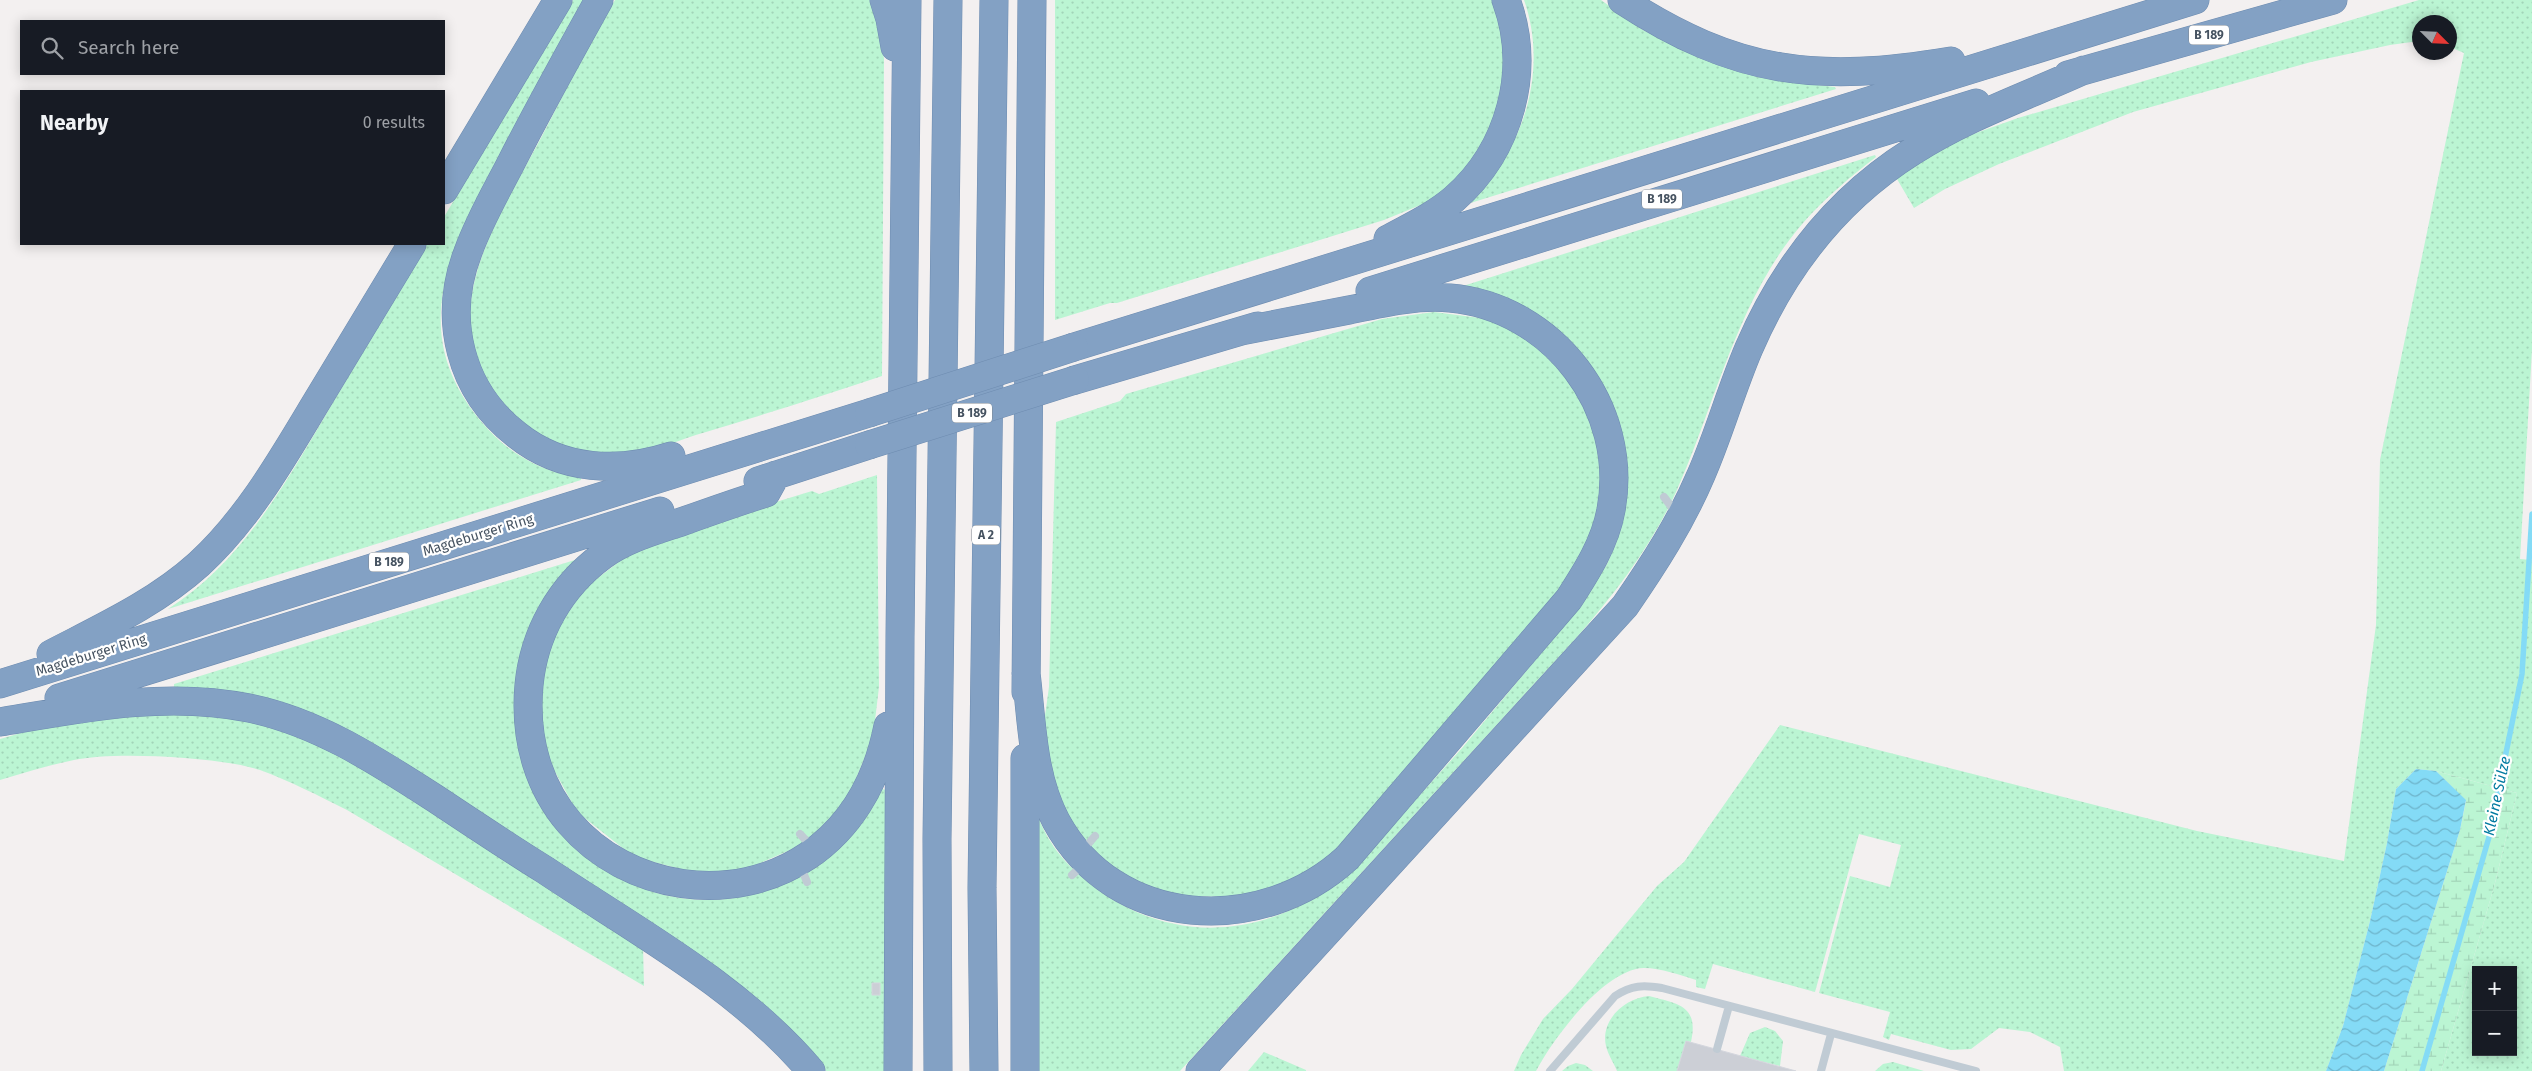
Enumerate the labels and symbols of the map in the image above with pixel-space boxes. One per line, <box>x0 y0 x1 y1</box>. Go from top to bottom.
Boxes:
north arrow <box>2412 15 2457 60</box>
road number: B 189 <box>2189 26 2229 44</box>
road number: B 189 <box>1642 190 1682 208</box>
road number: B 189 <box>952 403 992 422</box>
street label: Magdeburger Ring <box>421 510 536 560</box>
road number: A 2 <box>972 526 1000 544</box>
road number: B 189 <box>369 552 409 572</box>
street label: Magdeburger Ring <box>34 630 149 680</box>
water label: Kleine Sülze <box>2480 754 2514 837</box>

